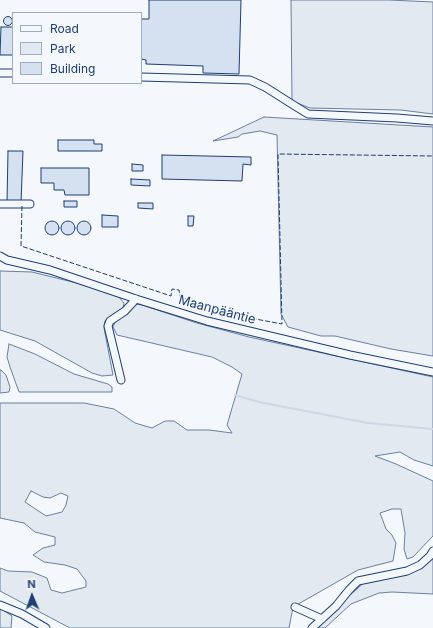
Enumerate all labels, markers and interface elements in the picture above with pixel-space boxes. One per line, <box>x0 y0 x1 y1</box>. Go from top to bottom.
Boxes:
legend <box>12 12 142 84</box>
text: Road <box>50 21 79 36</box>
text: Park <box>50 41 76 56</box>
text: Building <box>50 61 95 76</box>
street label: Maanpääntie <box>177 292 257 328</box>
north arrow <box>12 576 52 616</box>
text: N <box>27 577 36 591</box>

